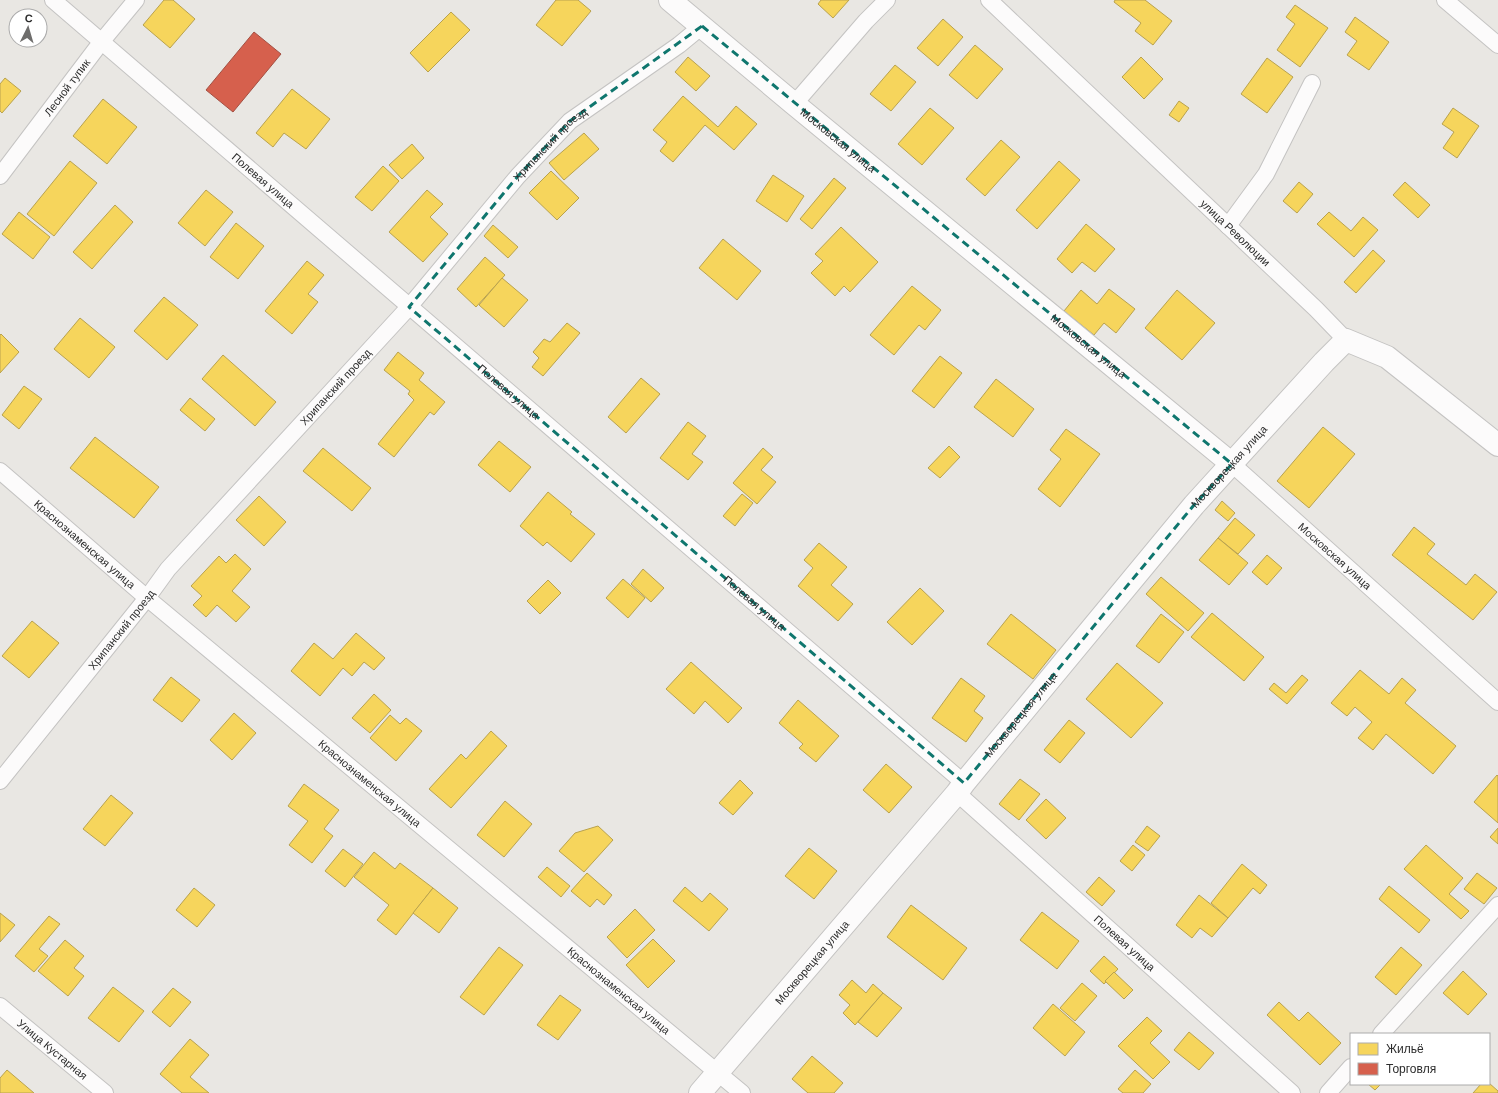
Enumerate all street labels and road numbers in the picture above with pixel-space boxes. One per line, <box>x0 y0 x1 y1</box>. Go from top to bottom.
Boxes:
street label: Лесной тупик <box>42 57 92 118</box>
street label: Хрипанский проезд <box>511 105 589 183</box>
street label: Московская улица <box>798 106 879 175</box>
street label: Полевая улица <box>230 151 297 211</box>
street label: улица Революции <box>1198 197 1273 269</box>
street label: Московская улица <box>1048 312 1129 381</box>
street label: Хрипанский проезд <box>298 346 374 427</box>
street label: Полевая улица <box>475 362 543 422</box>
street label: Москворецкая улица <box>1189 422 1270 510</box>
street label: Краснознаменская улица <box>32 497 138 592</box>
street label: Московская улица <box>1296 520 1374 592</box>
street label: Полевая улица <box>721 573 788 633</box>
street label: Хрипанский проезд <box>86 587 157 672</box>
street label: Москворецкая улица <box>982 669 1060 760</box>
street label: Краснознаменская улица <box>316 737 424 830</box>
street label: Полевая улица <box>1092 913 1158 974</box>
street label: Москворецкая улица <box>773 917 852 1007</box>
street label: Краснознаменская улица <box>565 945 673 1037</box>
street label: Улица Кустарная <box>15 1017 90 1082</box>

